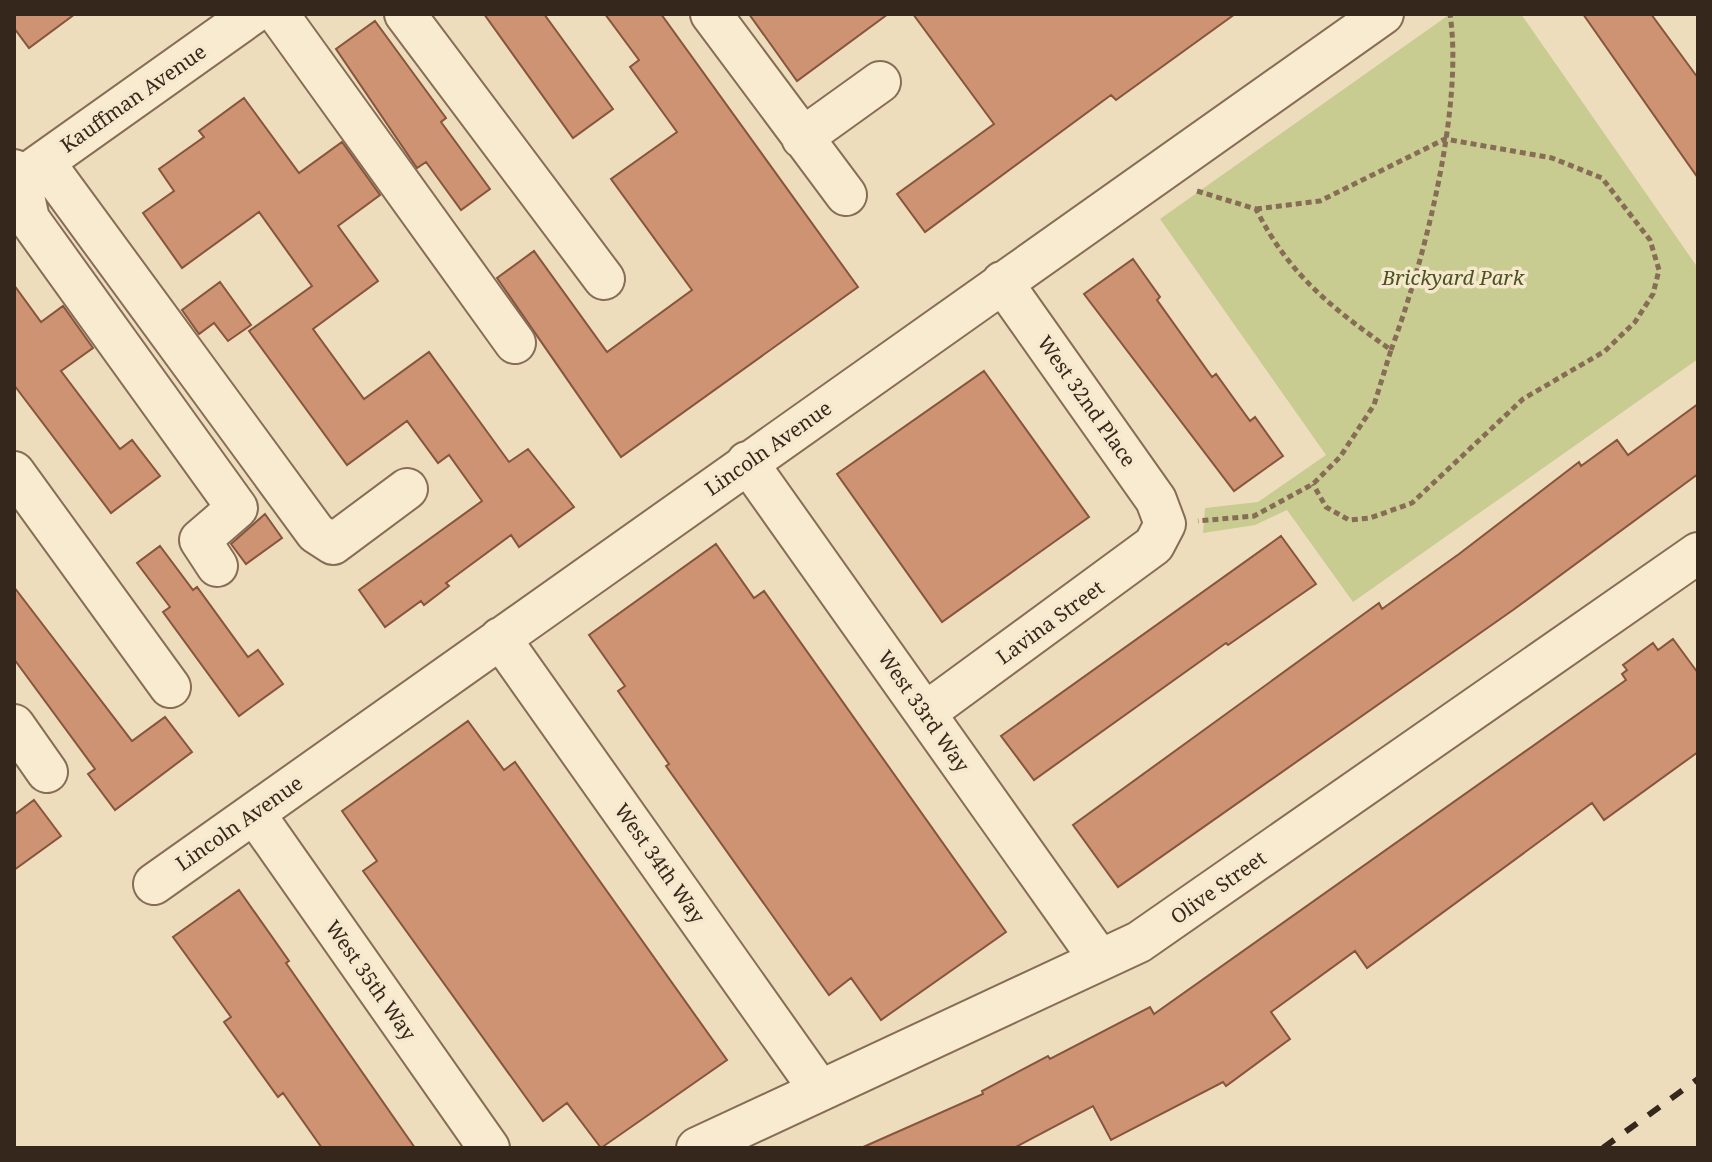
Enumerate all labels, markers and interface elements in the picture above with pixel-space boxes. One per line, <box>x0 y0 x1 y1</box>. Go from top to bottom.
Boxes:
street label: Kauffman Avenue <box>55 38 211 158</box>
park label: Brickyard Park <box>1381 264 1525 291</box>
street label: West 32nd Place <box>1032 330 1142 472</box>
street label: Lincoln Avenue <box>699 394 837 502</box>
street label: Lavina Street <box>991 574 1109 670</box>
street label: West 33rd Way <box>872 645 976 778</box>
street label: Lincoln Avenue <box>170 769 308 877</box>
street label: West 34th Way <box>609 798 712 929</box>
street label: Olive Street <box>1165 844 1271 930</box>
street label: West 35th Way <box>320 915 423 1046</box>

